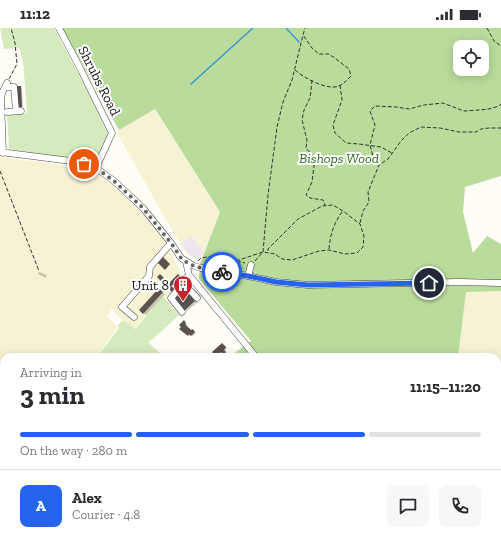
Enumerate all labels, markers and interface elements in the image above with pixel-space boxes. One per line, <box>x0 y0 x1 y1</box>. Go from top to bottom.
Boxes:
text: 11:12 <box>20 5 50 23</box>
map controls <box>453 40 489 76</box>
button: locate <box>453 40 489 76</box>
street label: Shrubs Road <box>74 43 124 119</box>
pin <box>67 147 101 181</box>
park label: Bishops Wood <box>299 150 379 167</box>
icon: bag <box>73 153 95 175</box>
courier <box>202 252 242 292</box>
icon: bike <box>211 261 233 283</box>
pin <box>412 266 446 300</box>
icon: home <box>418 272 440 294</box>
building icon: Unit 8 <box>172 274 194 302</box>
place label: Unit 8 <box>131 277 169 294</box>
text: Arriving in <box>20 365 82 380</box>
text: 11:15–11:20 <box>410 378 481 396</box>
text: 3 min <box>20 379 85 411</box>
text: On the way · 280 m <box>20 443 127 458</box>
button: chat <box>387 485 429 527</box>
button: phone <box>439 485 481 527</box>
text: Alex <box>72 489 102 507</box>
text: A <box>36 497 46 515</box>
text: Courier · 4.8 <box>72 507 140 522</box>

